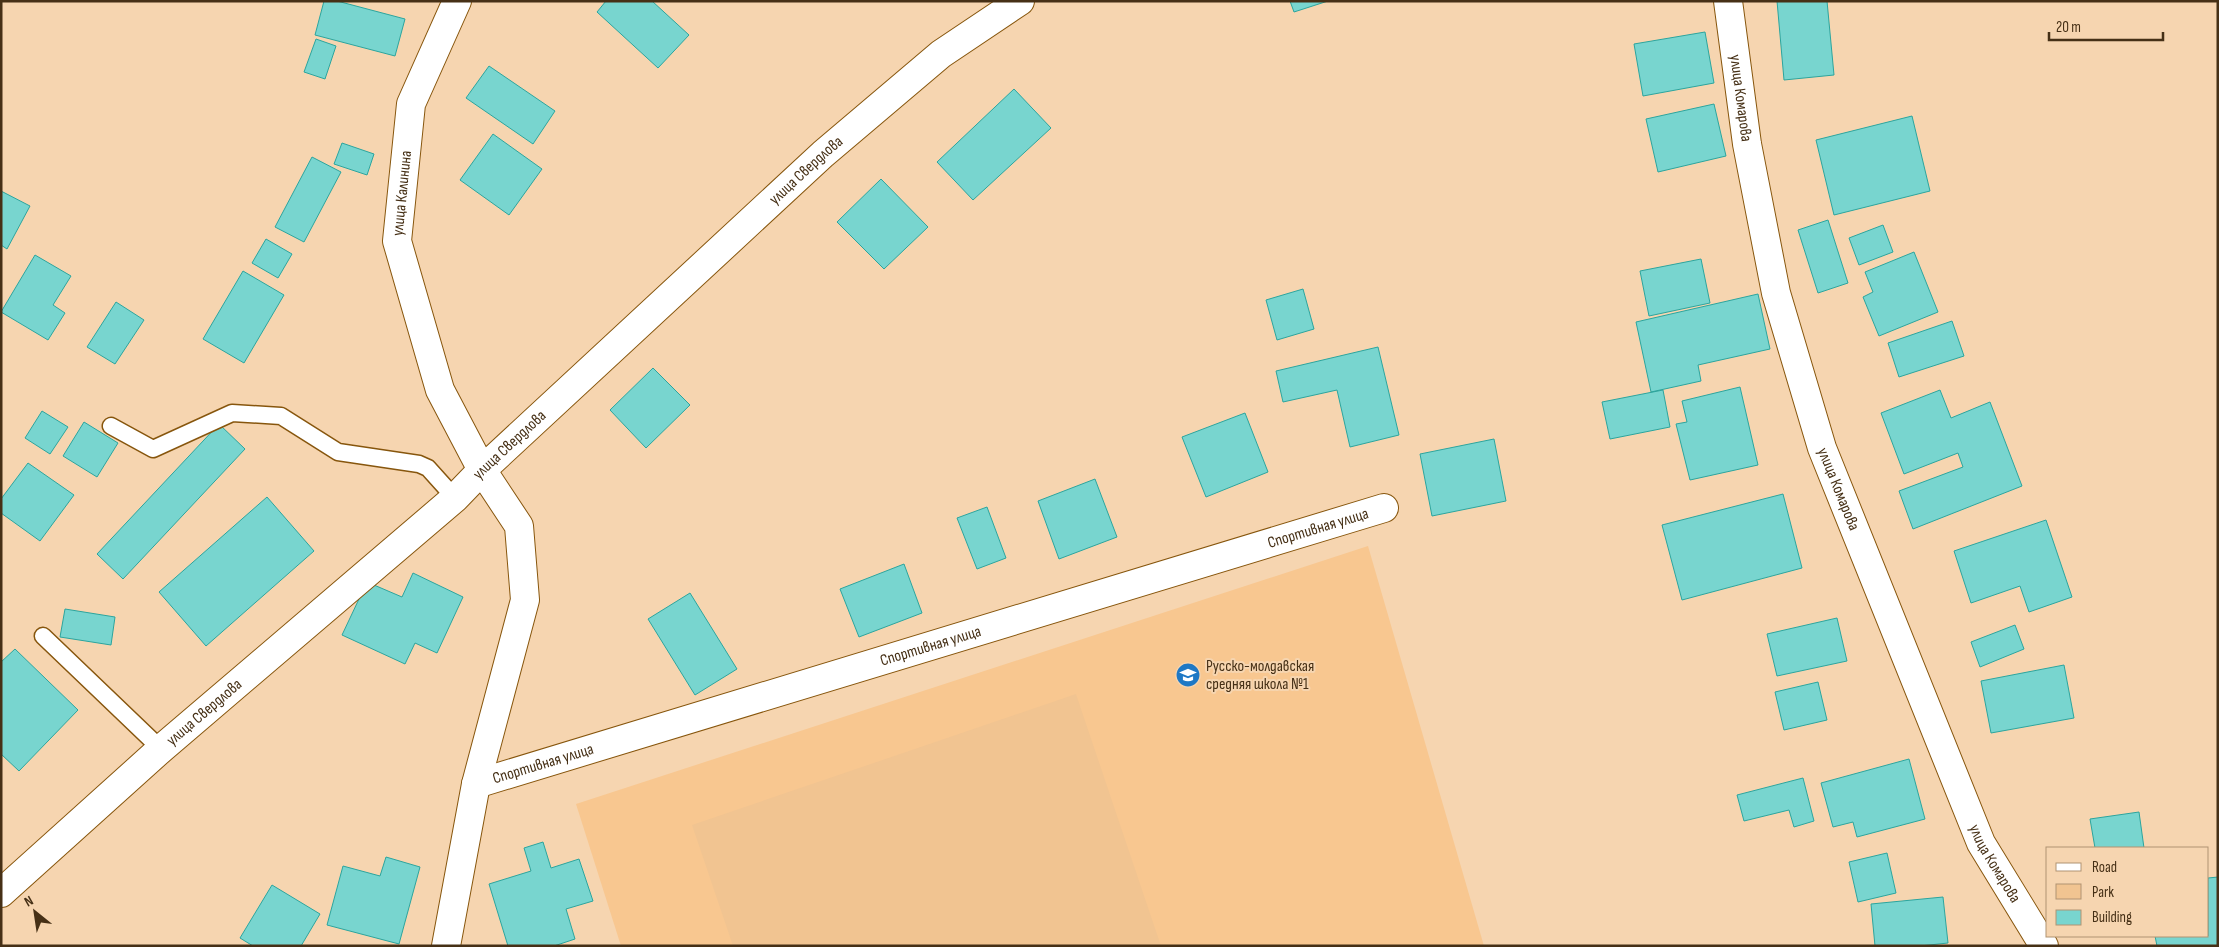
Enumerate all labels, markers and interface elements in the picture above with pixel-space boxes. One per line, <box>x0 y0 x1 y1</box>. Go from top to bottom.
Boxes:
scale bar <box>2049 10 2163 42</box>
text: 20 m <box>2056 18 2081 37</box>
street label: улица Комарова <box>1726 53 1756 143</box>
street label: улица Свердлова <box>765 132 847 209</box>
street label: улица Калинина <box>388 150 416 237</box>
street label: улица Свердлова <box>469 406 550 483</box>
street label: улица Комарова <box>1813 445 1864 533</box>
street label: Спортивная улица <box>1265 504 1371 552</box>
street label: Спортивная улица <box>878 622 983 670</box>
place label: Русско-молдавская средняя школа №1 <box>1206 657 1314 694</box>
school or university icon: Русско-молдавская средняя школа №1 <box>1175 662 1201 688</box>
street label: улица Свердлова <box>163 675 246 750</box>
street label: Спортивная улица <box>490 739 596 788</box>
street label: улица Комарова <box>1965 822 2025 906</box>
legend <box>2046 847 2209 937</box>
text: Road <box>2092 858 2117 877</box>
text: Park <box>2092 883 2114 902</box>
north arrow <box>10 887 60 937</box>
text: N <box>21 892 36 910</box>
text: Building <box>2092 908 2132 927</box>

